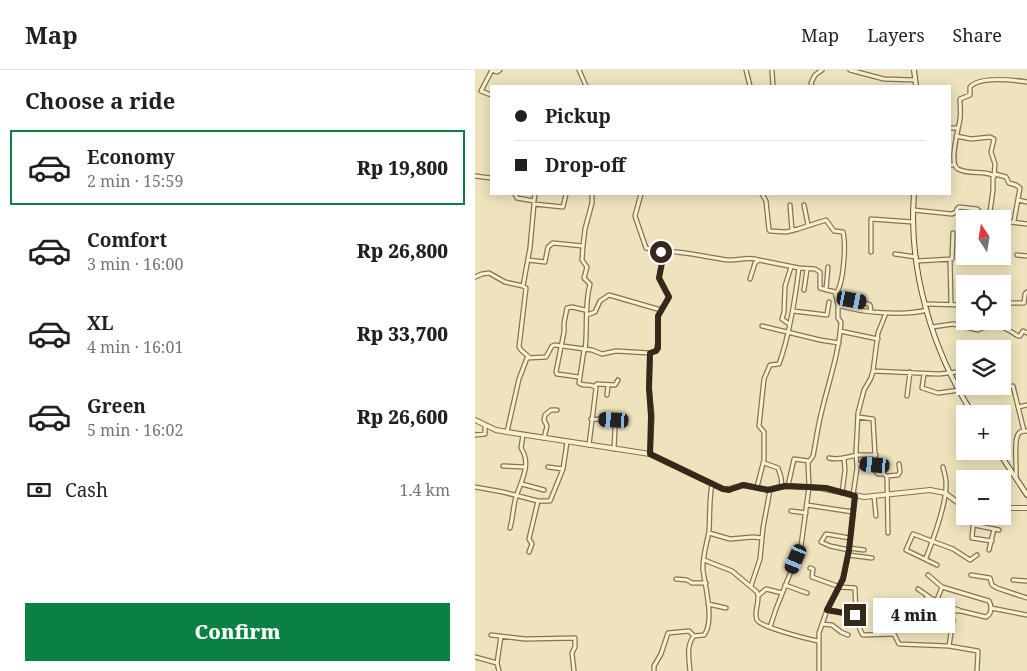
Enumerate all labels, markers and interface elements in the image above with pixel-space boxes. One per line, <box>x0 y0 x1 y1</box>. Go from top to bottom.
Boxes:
text: Map <box>25 18 78 51</box>
text: Map <box>801 23 839 47</box>
text: Layers <box>867 23 925 47</box>
text: Share <box>953 23 1002 47</box>
text: Choose a ride <box>25 85 175 115</box>
text: Pickup <box>545 103 611 129</box>
text: Economy <box>87 144 175 170</box>
icon: car <box>27 145 72 190</box>
text: Drop-off <box>545 152 625 178</box>
text: Rp 19,800 <box>357 155 448 181</box>
text: 2 min · 15:59 <box>87 170 183 192</box>
north arrow <box>956 210 1011 265</box>
map controls <box>956 210 1011 525</box>
text: Comfort <box>87 227 167 253</box>
icon: car <box>27 228 72 273</box>
text: Rp 26,800 <box>357 238 448 264</box>
route start <box>650 241 672 263</box>
text: 3 min · 16:00 <box>87 253 183 275</box>
button: locate <box>956 275 1011 330</box>
car <box>835 290 868 310</box>
text: XL <box>87 310 113 336</box>
icon: car <box>27 311 72 356</box>
text: Rp 33,700 <box>357 321 448 347</box>
text: 4 min · 16:01 <box>87 336 183 358</box>
button: layers <box>956 340 1011 395</box>
text: Green <box>87 393 146 419</box>
icon: car <box>27 394 72 439</box>
text: Rp 26,600 <box>357 404 448 430</box>
button: + <box>956 405 1011 460</box>
car <box>598 412 629 428</box>
text: 5 min · 16:02 <box>87 419 183 441</box>
car <box>859 456 890 474</box>
button: − <box>956 470 1011 525</box>
icon: cash <box>25 476 53 504</box>
text: Cash <box>65 477 108 503</box>
text: 1.4 km <box>399 479 450 501</box>
car <box>783 542 808 576</box>
callout: 4 min <box>873 598 955 632</box>
button: Confirm <box>25 603 450 661</box>
route end <box>844 604 866 626</box>
text: 4 min <box>891 604 937 626</box>

